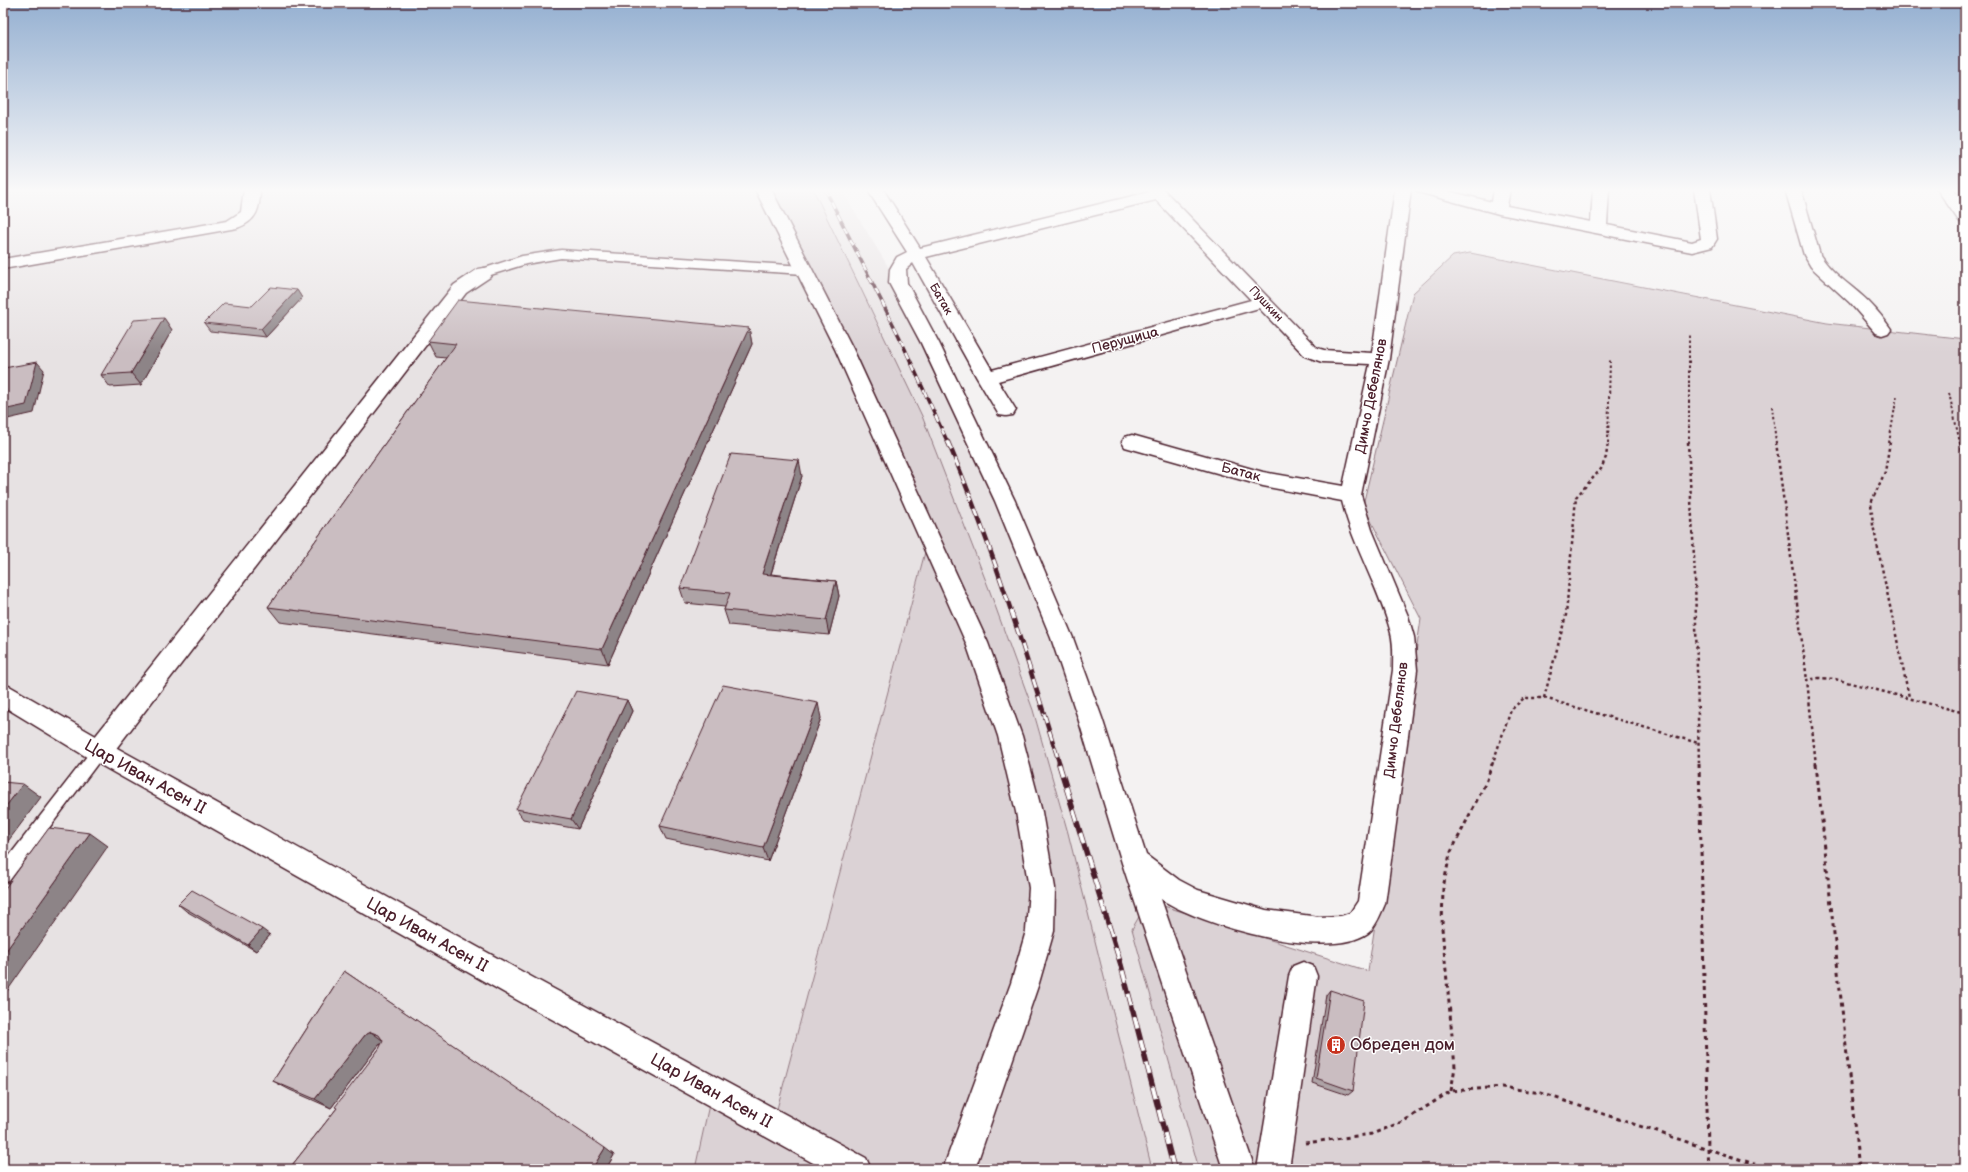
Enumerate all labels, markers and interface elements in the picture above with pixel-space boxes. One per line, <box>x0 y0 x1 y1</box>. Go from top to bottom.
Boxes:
street label: Батак <box>926 280 956 318</box>
street label: Пушкин <box>1246 283 1286 325</box>
street label: Перущица <box>1090 323 1161 357</box>
street label: Димчо Дебелянов <box>1352 336 1391 455</box>
street label: Батак <box>1220 459 1263 486</box>
street label: Димчо Дебелянов <box>1380 660 1412 779</box>
street label: Цар Иван Асен II <box>81 735 209 819</box>
street label: Цар Иван Асен II <box>363 893 491 977</box>
building icon: Обреден дом <box>1325 1034 1347 1056</box>
place label: Обреден дом <box>1350 1035 1455 1055</box>
street label: Цар Иван Асен II <box>647 1049 775 1133</box>

